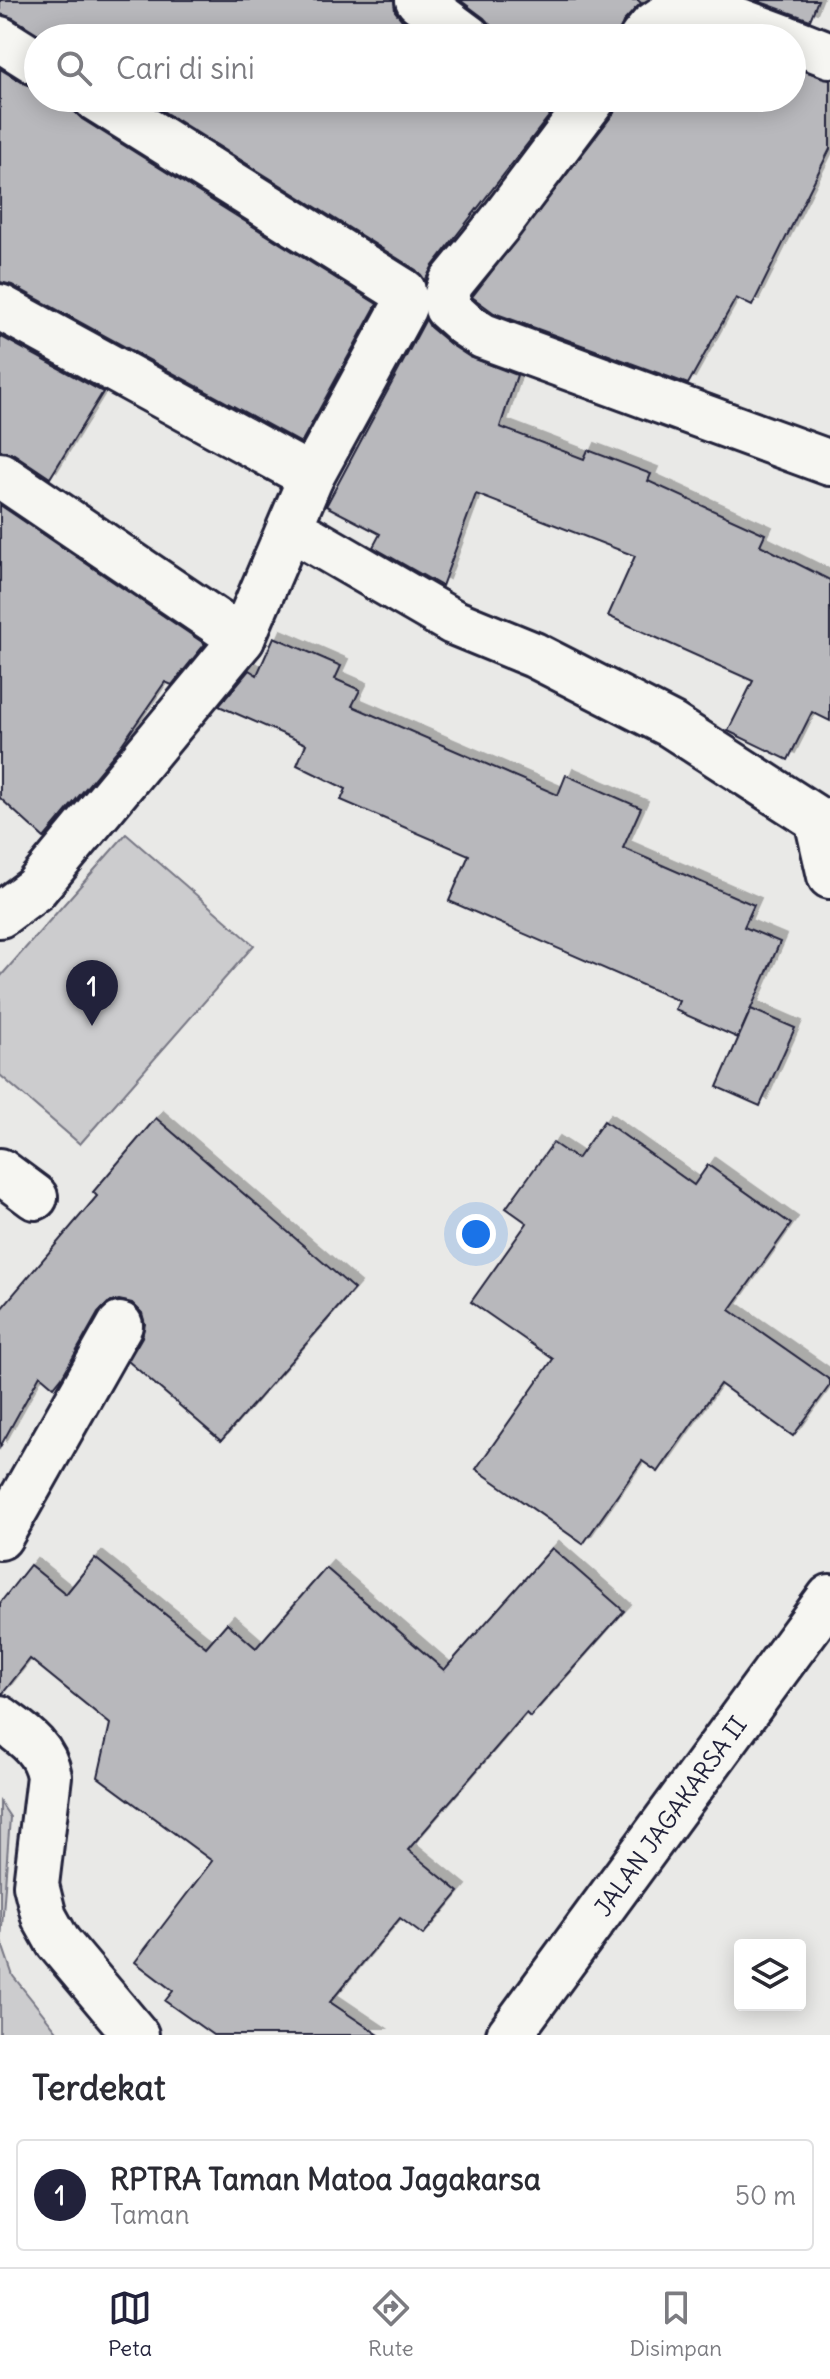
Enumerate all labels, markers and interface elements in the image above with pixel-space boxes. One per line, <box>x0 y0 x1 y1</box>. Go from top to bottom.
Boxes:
search box <box>24 24 806 112</box>
icon: search <box>52 46 96 90</box>
text: Cari di sini <box>116 49 255 87</box>
pin: 1 <box>66 960 118 1026</box>
your location <box>456 1214 496 1254</box>
street label: JALAN JAGAKARSA II <box>587 1710 753 1922</box>
map controls <box>734 1939 806 2011</box>
button: layers <box>734 1939 806 2011</box>
text: Terdekat <box>32 2066 165 2109</box>
text: RPTRA Taman Matoa Jagakarsa <box>110 2160 541 2198</box>
text: 1 <box>55 2179 65 2212</box>
text: 50 m <box>735 2179 796 2212</box>
text: Taman <box>110 2198 189 2231</box>
tab: Peta <box>108 2286 152 2362</box>
tab: Rute <box>368 2286 414 2362</box>
tab: Disimpan <box>629 2286 722 2362</box>

